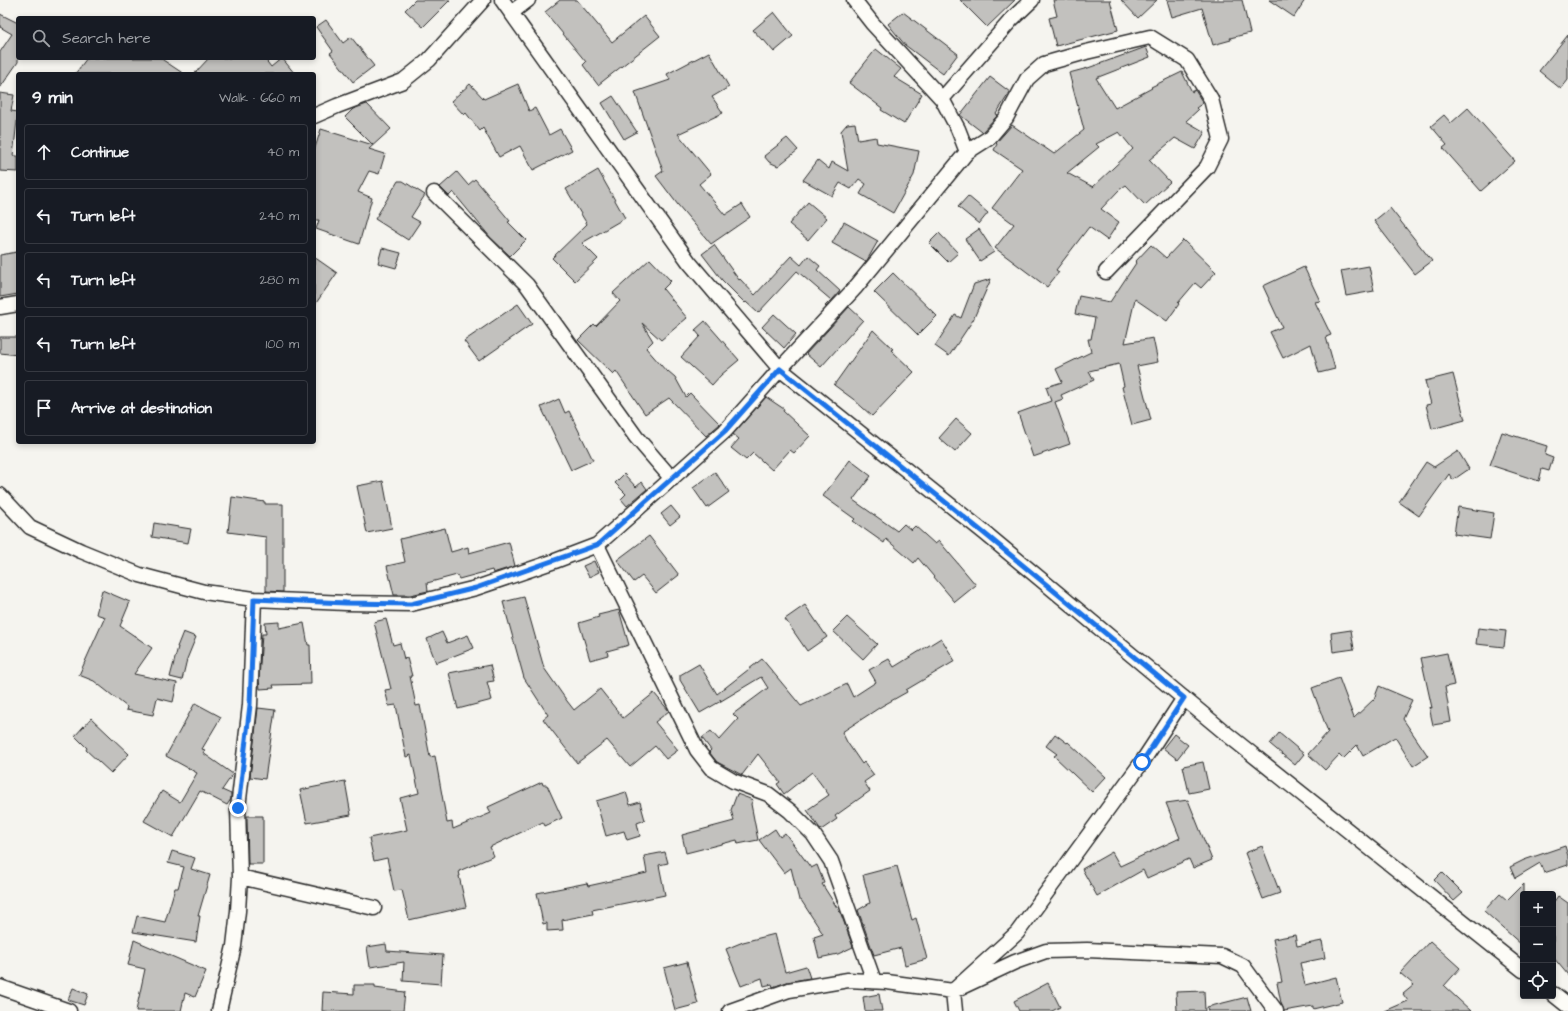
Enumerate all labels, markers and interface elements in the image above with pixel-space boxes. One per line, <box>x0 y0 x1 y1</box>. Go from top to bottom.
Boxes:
search box <box>16 16 316 60</box>
icon: search <box>30 27 52 49</box>
text: Search here <box>62 28 151 49</box>
text: 9 min <box>32 86 73 110</box>
text: Walk · 660 m <box>219 89 300 107</box>
icon: ahead <box>33 141 55 163</box>
text: Continue <box>71 142 129 163</box>
text: 40 m <box>267 143 299 161</box>
icon: left <box>33 205 55 227</box>
text: Turn left <box>71 206 135 227</box>
text: 240 m <box>259 207 299 225</box>
icon: left <box>33 269 55 291</box>
text: Turn left <box>71 270 135 291</box>
text: 280 m <box>260 271 299 289</box>
icon: left <box>33 333 55 355</box>
text: Turn left <box>71 334 135 355</box>
text: 100 m <box>266 335 299 353</box>
icon: arrive <box>33 397 55 419</box>
text: Arrive at destination <box>71 398 212 419</box>
route start <box>1133 753 1151 771</box>
route end <box>229 799 247 817</box>
map controls <box>1520 891 1556 999</box>
button: + <box>1520 891 1556 927</box>
button: − <box>1520 927 1556 963</box>
button: locate <box>1520 963 1556 999</box>

